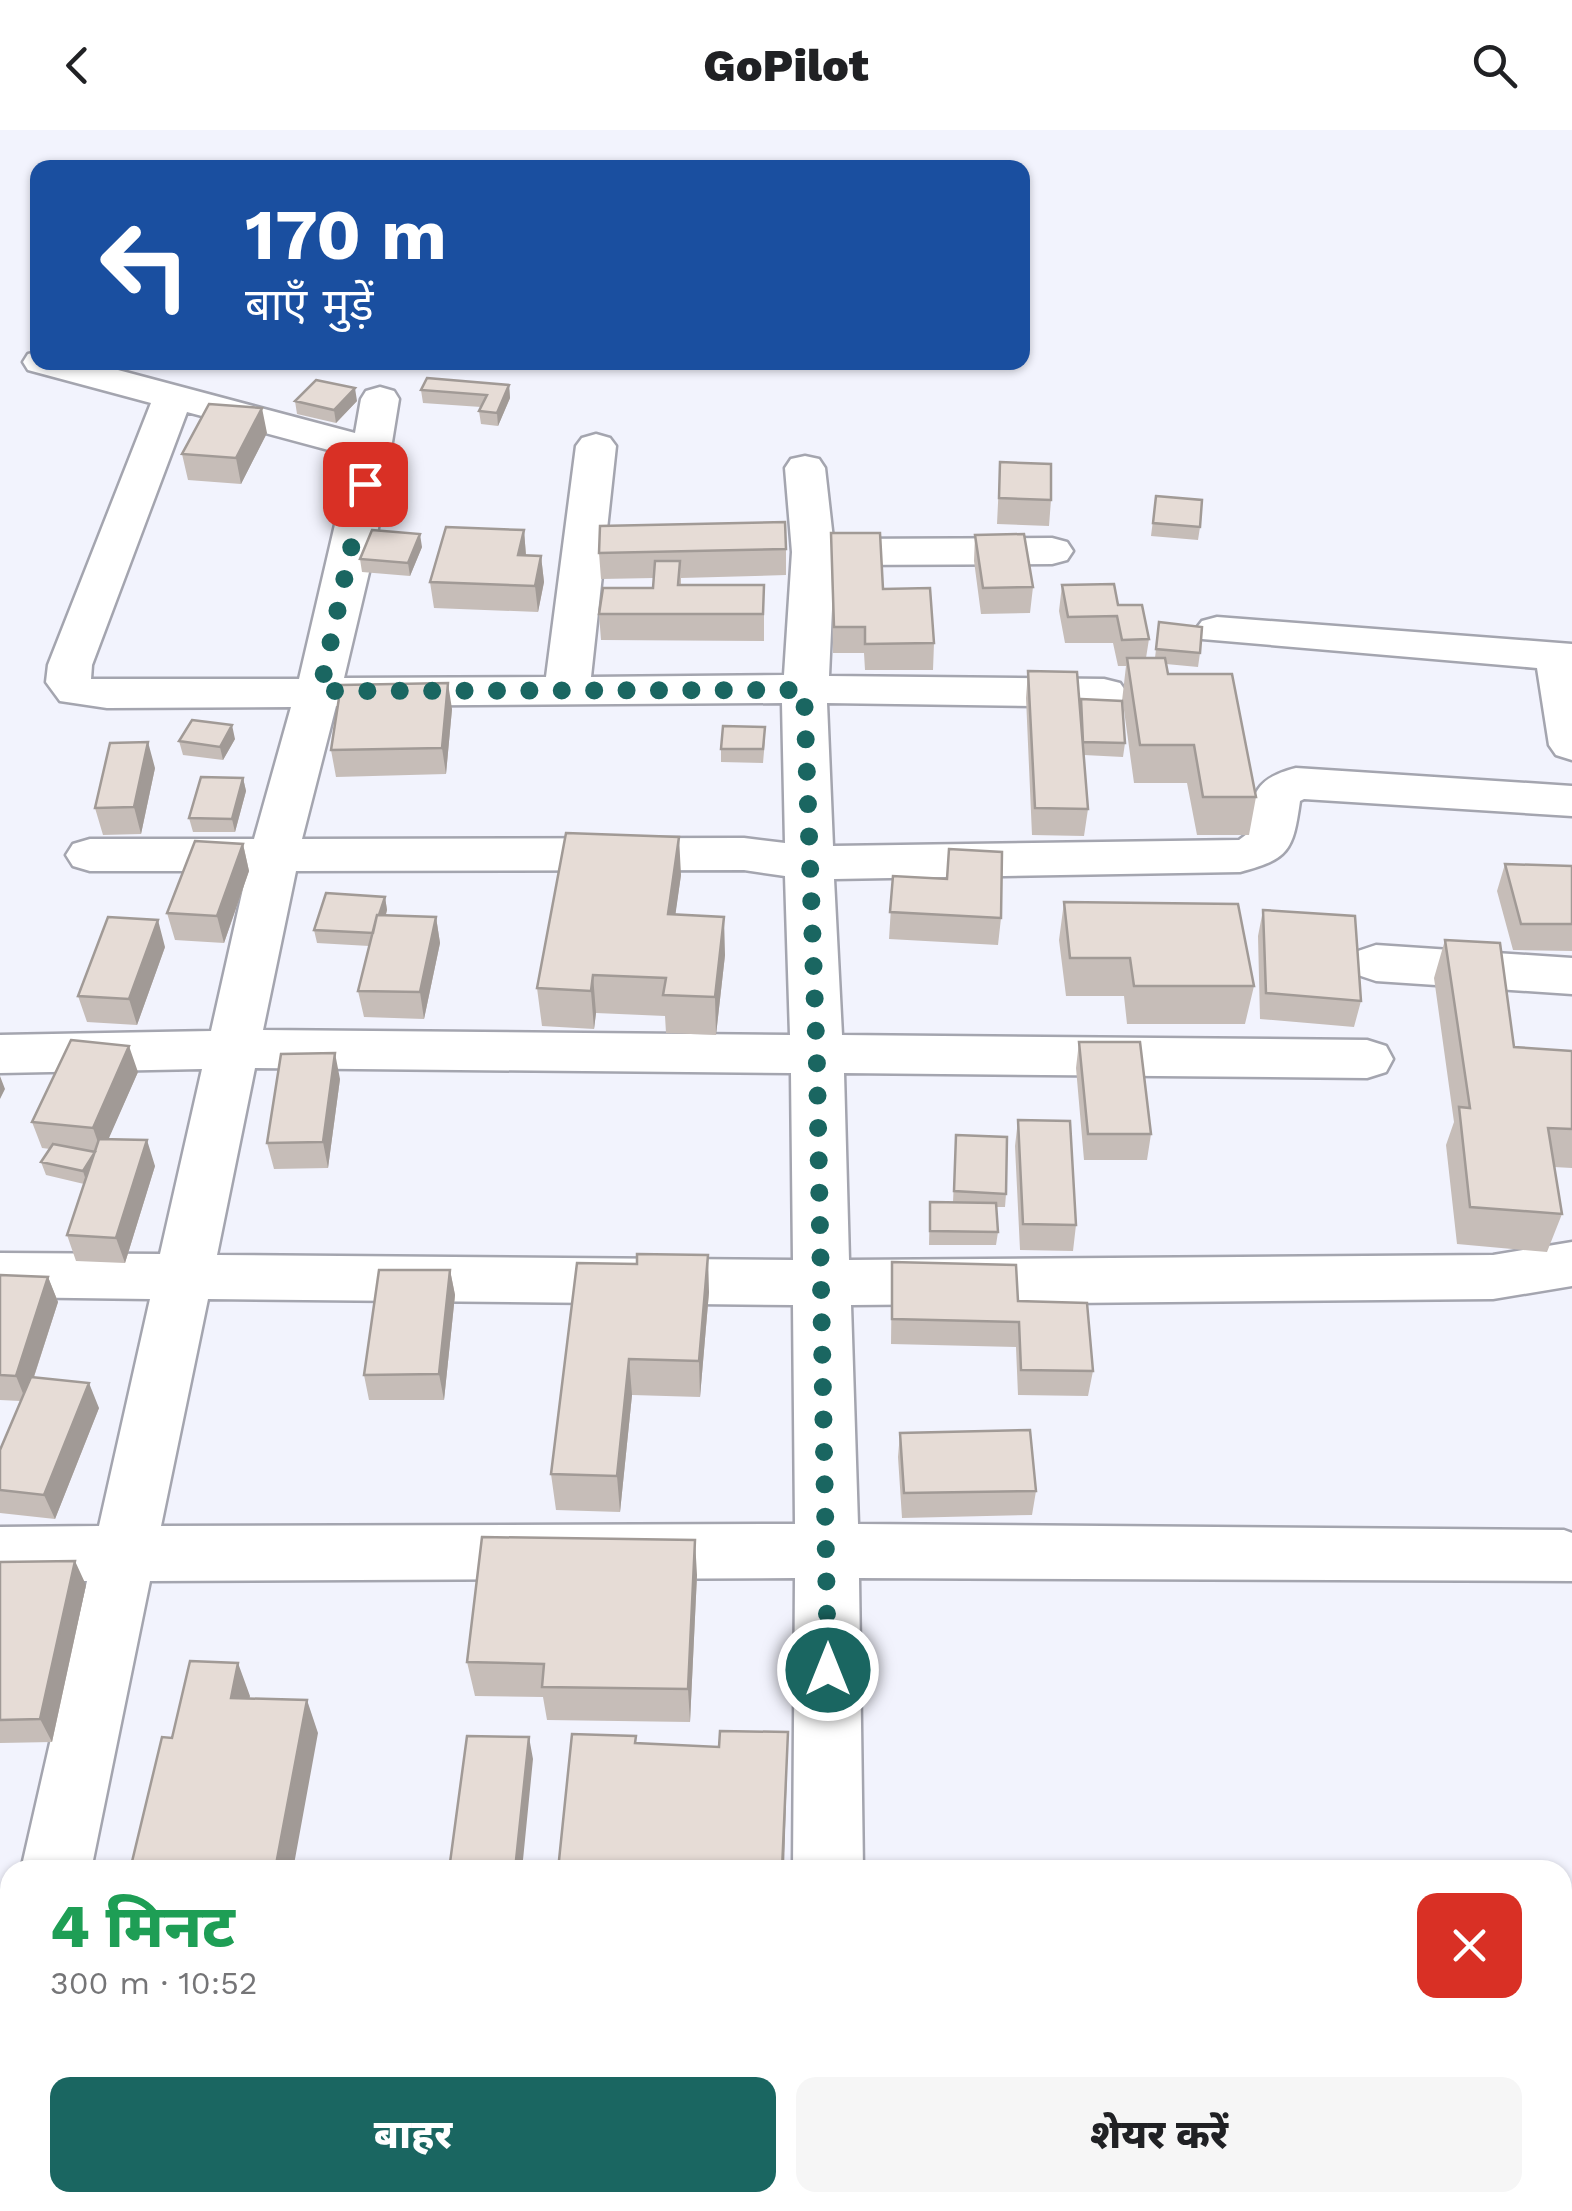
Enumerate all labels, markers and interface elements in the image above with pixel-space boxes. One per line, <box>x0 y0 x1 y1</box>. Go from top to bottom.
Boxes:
icon: back <box>50 38 105 93</box>
icon: search <box>1467 38 1522 93</box>
text: GoPilot <box>703 39 869 92</box>
text: 170 m <box>245 194 447 276</box>
icon: left <box>80 200 210 330</box>
text: बाएँ मुड़ें <box>245 278 374 331</box>
pin <box>323 442 408 527</box>
icon: arrive <box>338 457 393 512</box>
position arrow <box>776 1618 880 1722</box>
text: 4 मिनट <box>50 1891 235 1962</box>
button: close <box>1417 1893 1522 1998</box>
text: 300 m · 10:52 <box>50 1964 257 2002</box>
button: बाहर <box>50 2077 776 2192</box>
button: शेयर करें <box>796 2077 1522 2192</box>

